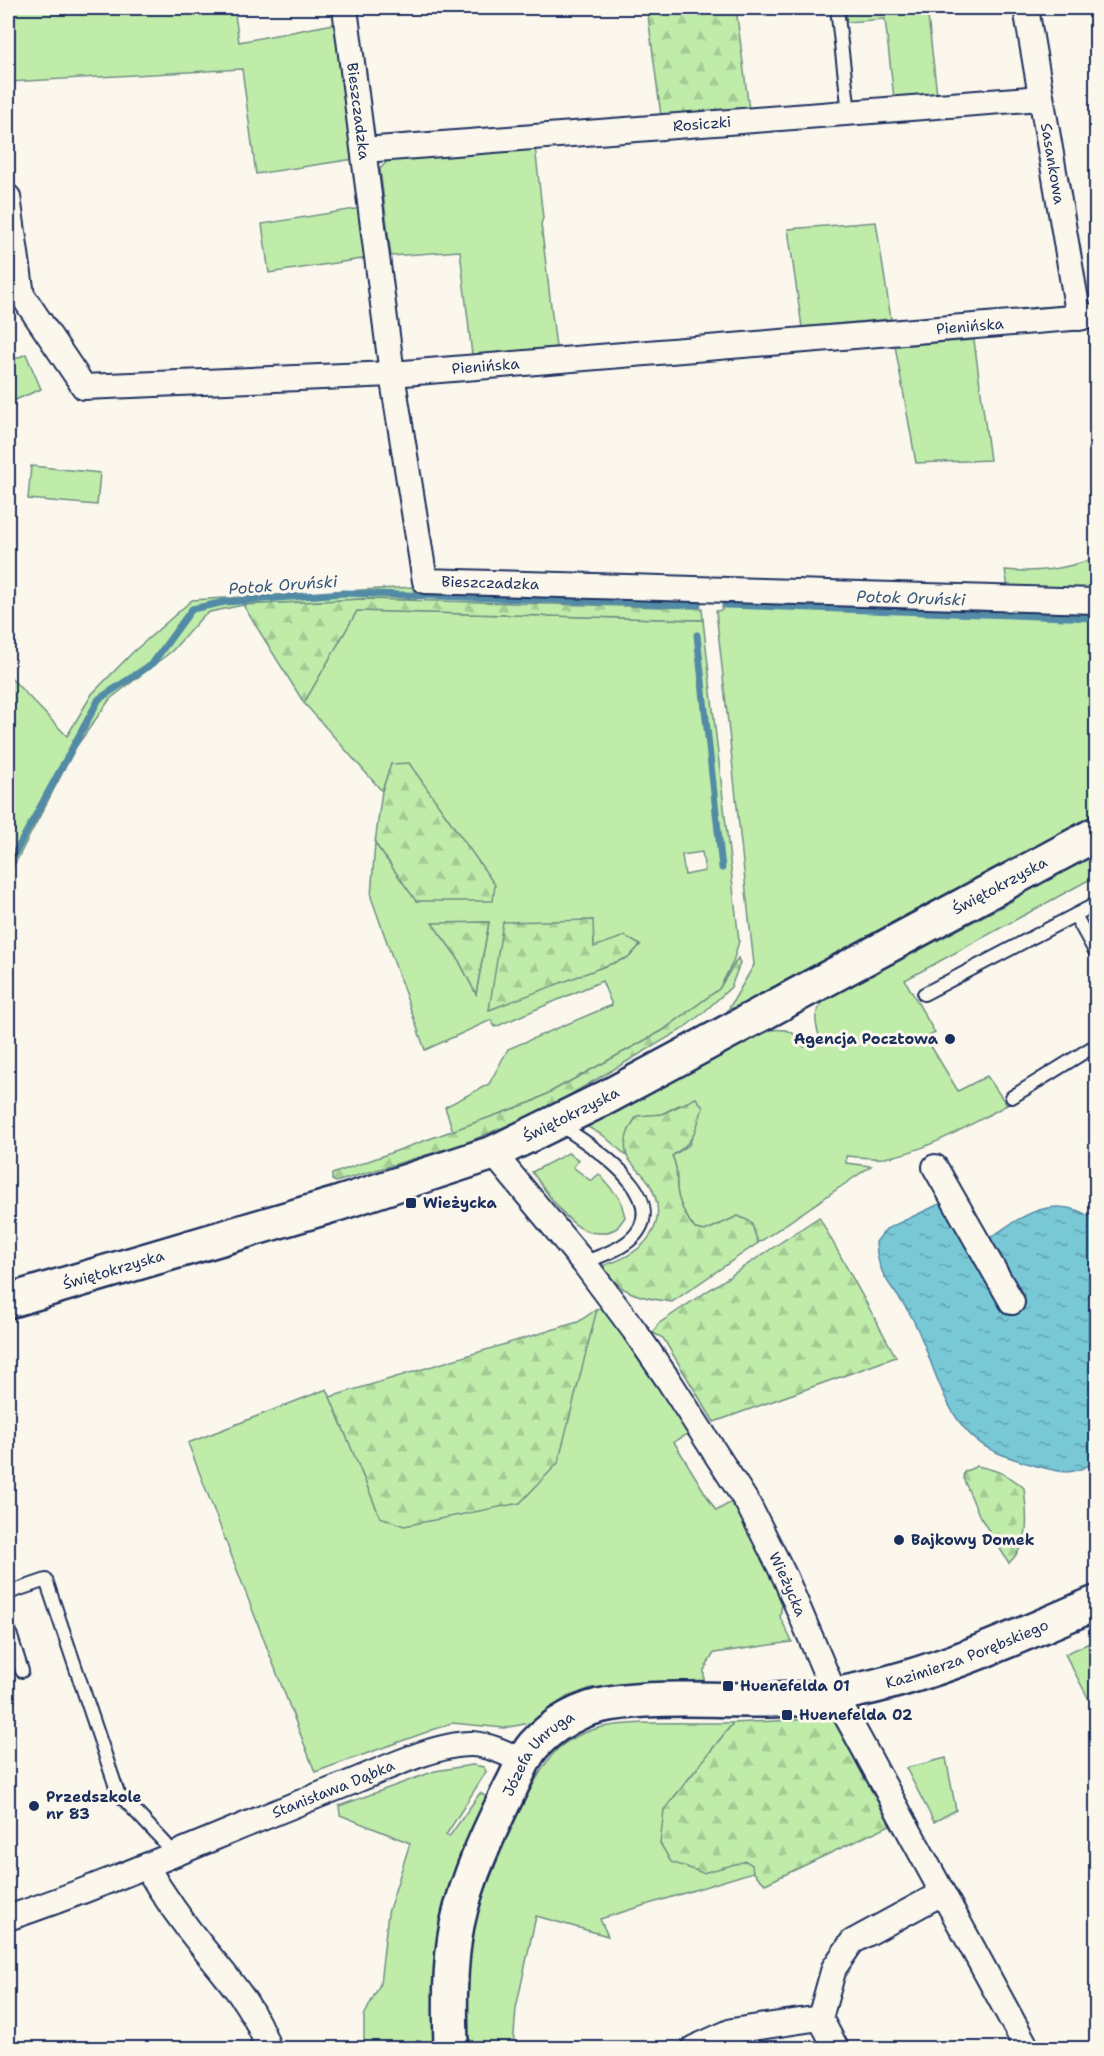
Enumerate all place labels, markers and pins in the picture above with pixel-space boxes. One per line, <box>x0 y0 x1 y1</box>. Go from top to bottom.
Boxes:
place label: Agencja Pocztowa <box>794 1029 939 1049</box>
marker: Agencja Pocztowa <box>943 1032 957 1046</box>
place label: Wieżycka <box>423 1193 498 1213</box>
marker: Wieżycka <box>404 1196 418 1210</box>
place label: Bajkowy Domek <box>911 1530 1035 1550</box>
marker: Bajkowy Domek <box>892 1533 906 1547</box>
place label: Huenefelda 01 <box>740 1676 850 1696</box>
marker: Huenefelda 01 <box>721 1679 735 1693</box>
place label: Huenefelda 02 <box>799 1705 913 1725</box>
marker: Huenefelda 02 <box>780 1708 794 1722</box>
place label: Przedszkole nr 83 <box>46 1787 142 1824</box>
marker: Przedszkole nr 83 <box>27 1799 41 1813</box>

